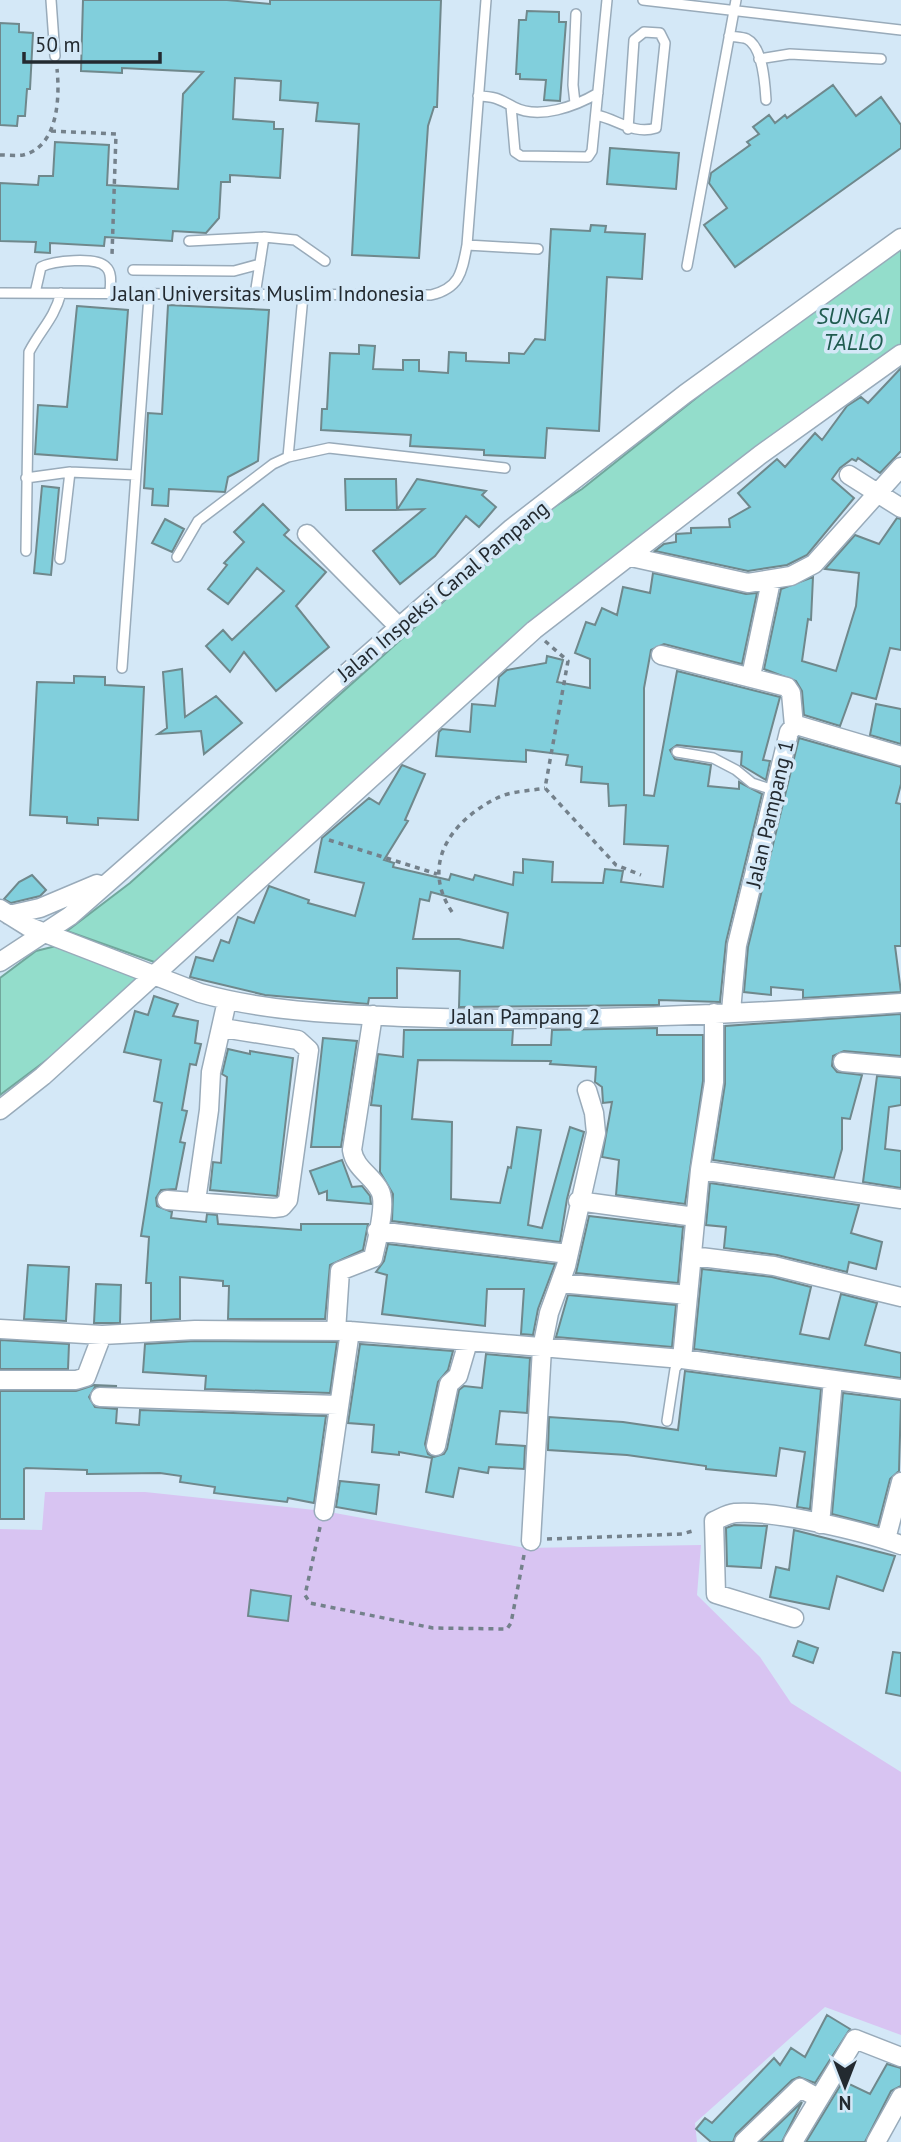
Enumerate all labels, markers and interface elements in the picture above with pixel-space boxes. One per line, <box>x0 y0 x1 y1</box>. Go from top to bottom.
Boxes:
scale bar <box>24 21 161 65</box>
text: 50 m <box>35 31 81 58</box>
street label: Jalan Universitas Muslim Indonesia <box>110 280 425 307</box>
water label: SUNGAI TALLO <box>816 301 890 356</box>
street label: Jalan Inspeksi Canal Pampang <box>331 494 554 688</box>
street label: Jalan Pampang 1 <box>739 738 800 891</box>
street label: Jalan Pampang 2 <box>449 1003 600 1030</box>
north arrow <box>810 2051 880 2121</box>
text: N <box>839 2091 851 2115</box>

